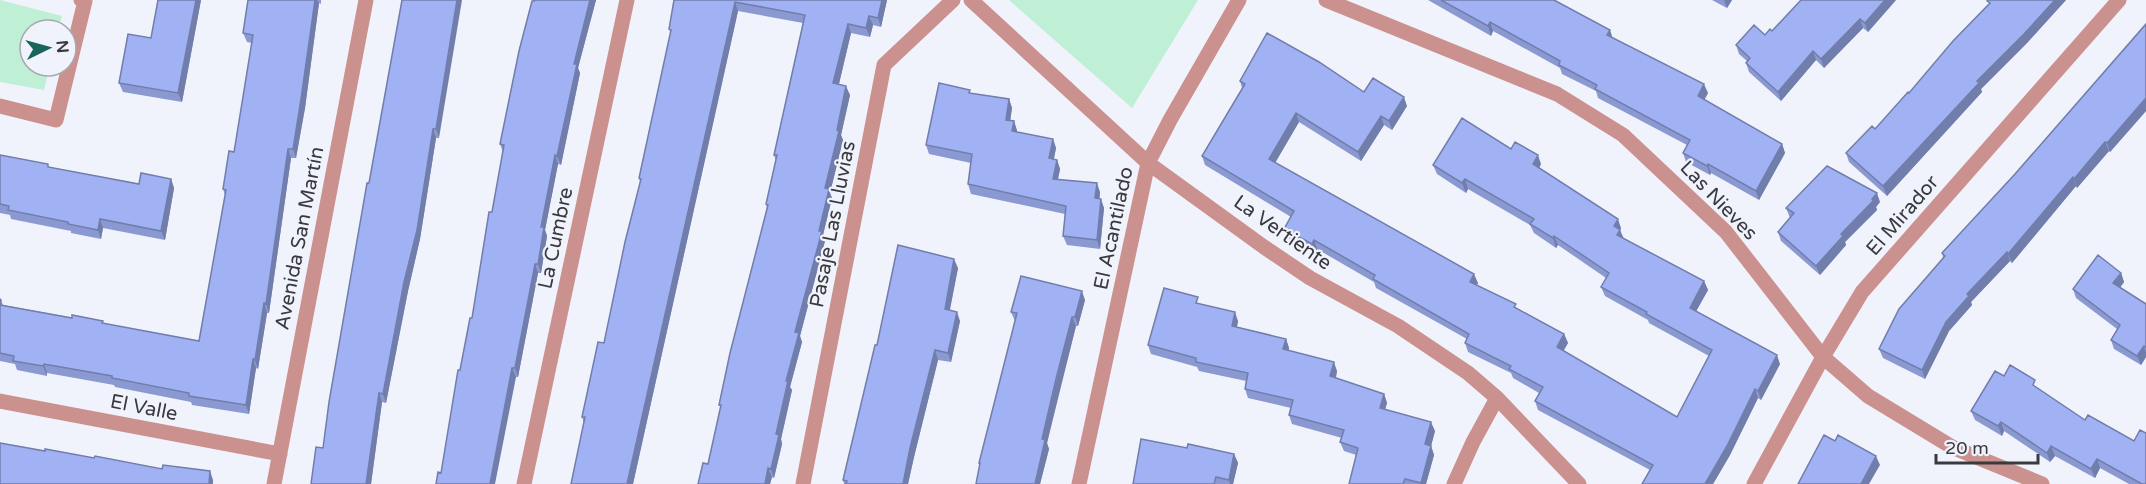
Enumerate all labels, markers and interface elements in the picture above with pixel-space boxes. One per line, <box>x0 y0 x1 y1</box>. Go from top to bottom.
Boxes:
north arrow <box>18 18 78 78</box>
text: N <box>51 40 72 54</box>
street label: Pasaje Las Lluvias <box>805 139 861 310</box>
street label: Avenida San Martín <box>270 145 330 332</box>
street label: Las Nieves <box>1675 156 1762 245</box>
street label: El Acantilado <box>1089 165 1139 292</box>
street label: El Mirador <box>1861 170 1944 261</box>
street label: La Cumbre <box>533 185 578 291</box>
street label: La Vertiente <box>1229 190 1336 275</box>
street label: El Valle <box>108 390 180 426</box>
scale bar <box>1936 427 2038 465</box>
text: 20 m <box>1945 437 1989 459</box>

